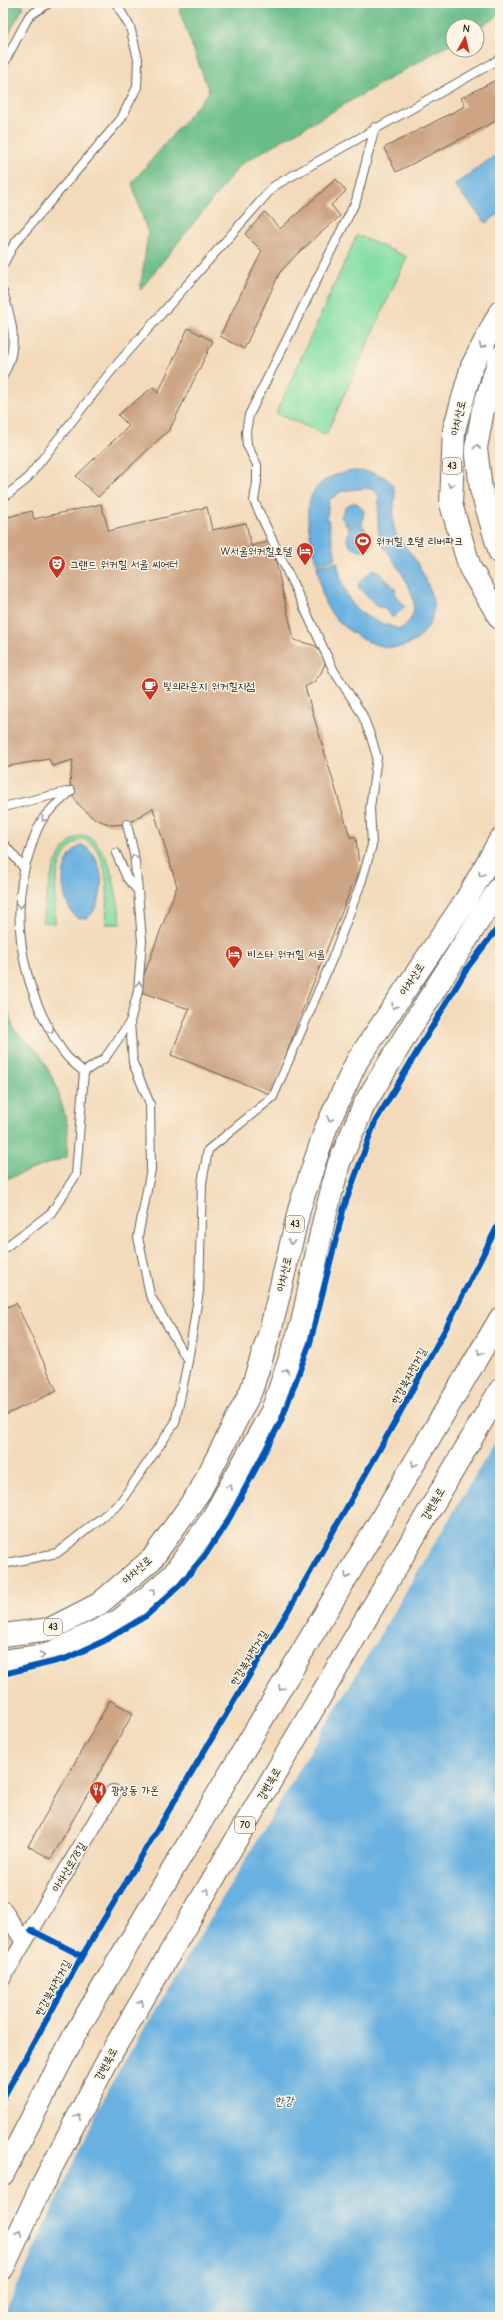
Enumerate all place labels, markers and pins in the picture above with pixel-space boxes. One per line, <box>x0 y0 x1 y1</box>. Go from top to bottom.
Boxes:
sports icon: 워커힐 호텔 리버파크 <box>353 531 373 556</box>
place label: 워커힐 호텔 리버파크 <box>376 535 463 548</box>
hotel icon: W서울워커힐호텔 <box>295 541 315 566</box>
place label: W서울워커힐호텔 <box>221 545 292 558</box>
theatre icon: 그랜드 워커힐 서울 씨어터 <box>47 554 67 579</box>
place label: 그랜드 워커힐 서울 씨어터 <box>70 558 178 571</box>
cafe icon: 빛의라운지 워커힐지점 <box>140 676 160 701</box>
place label: 빛의라운지 워커힐지점 <box>163 680 255 693</box>
hotel icon: 비스타 워커힐 서울 <box>224 944 244 969</box>
place label: 비스타 워커힐 서울 <box>247 948 325 961</box>
restaurant icon: 광장동 가온 <box>88 1780 108 1805</box>
place label: 광장동 가온 <box>111 1784 159 1797</box>

